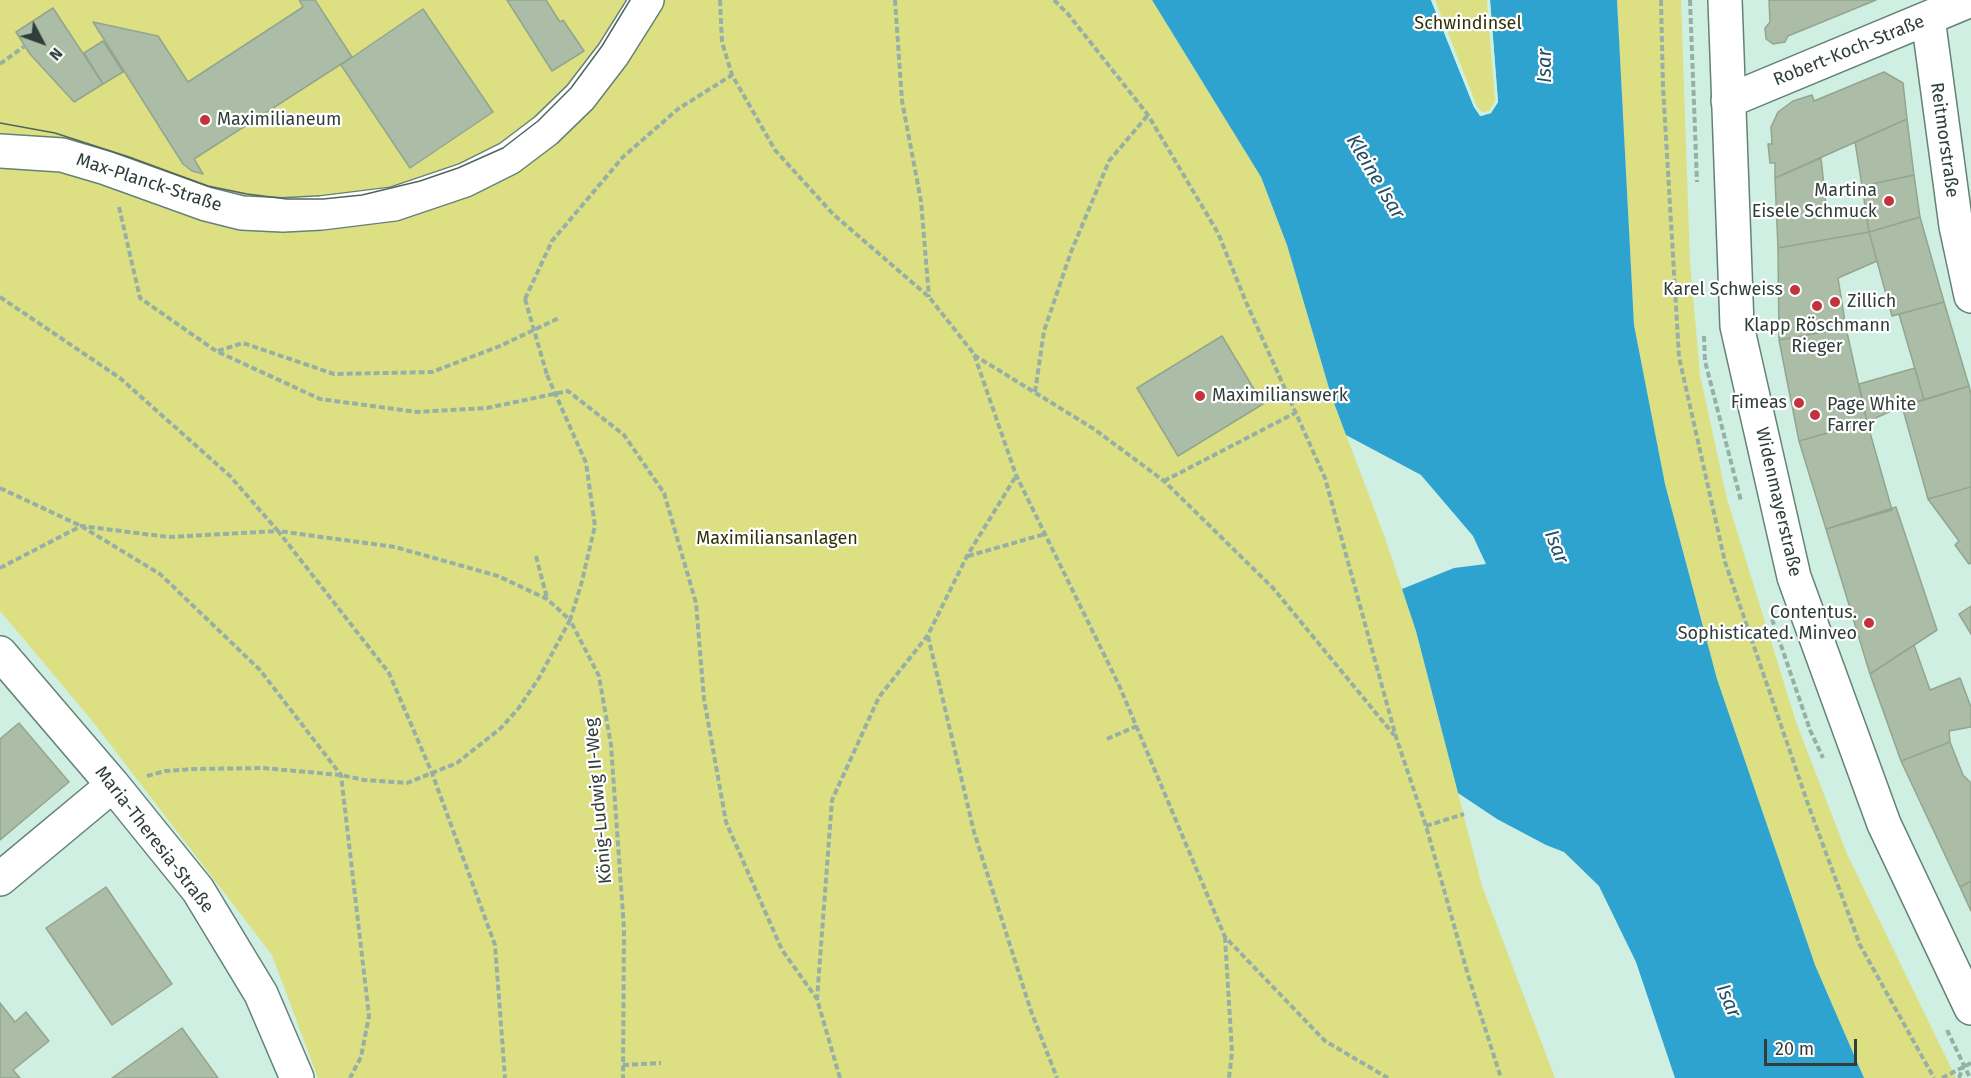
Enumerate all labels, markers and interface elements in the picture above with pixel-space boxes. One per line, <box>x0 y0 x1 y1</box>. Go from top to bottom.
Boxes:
street label: Robert-Koch-Straße <box>1770 11 1928 91</box>
north arrow <box>12 12 72 72</box>
park label: Schwindinsel <box>1414 13 1522 35</box>
text: N <box>45 44 67 64</box>
water label: Isar <box>1533 49 1557 83</box>
street label: Reitmorstraße <box>1925 81 1963 199</box>
place label: Maximilianeum <box>217 109 342 131</box>
marker: Maximilianeum <box>198 113 212 127</box>
water label: Kleine Isar <box>1340 130 1410 224</box>
street label: Max-Planck-Straße <box>74 149 224 217</box>
place label: Martina Eisele Schmuck <box>1752 180 1877 222</box>
marker: Martina Eisele Schmuck <box>1882 194 1896 208</box>
place label: Karel Schweiss <box>1663 279 1783 301</box>
marker: Karel Schweiss <box>1788 283 1802 297</box>
place label: Zillich <box>1847 291 1896 313</box>
marker: Zillich <box>1828 295 1842 309</box>
marker: Klapp Röschmann Rieger <box>1810 299 1824 313</box>
place label: Klapp Röschmann Rieger <box>1744 315 1890 358</box>
place label: Maximilianswerk <box>1212 385 1348 407</box>
marker: Maximilianswerk <box>1193 389 1207 403</box>
place label: Fimeas <box>1731 392 1787 414</box>
place label: Page White Farrer <box>1827 394 1916 436</box>
marker: Fimeas <box>1792 396 1806 410</box>
marker: Page White Farrer <box>1808 408 1822 422</box>
street label: Widenmayerstraße <box>1750 425 1806 579</box>
water label: Isar <box>1538 527 1574 567</box>
park label: Maximiliansanlagen <box>696 528 858 550</box>
place label: Contentus. Sophisticated. Minveo <box>1678 602 1857 644</box>
marker: Contentus. Sophisticated. Minveo <box>1862 616 1876 630</box>
street label: König-Ludwig II-Weg <box>581 717 617 885</box>
street label: Maria-Theresia-Straße <box>90 762 218 918</box>
water label: Isar <box>1710 981 1746 1021</box>
scale bar <box>1767 1027 1860 1065</box>
text: 20 m <box>1775 1038 1814 1060</box>

